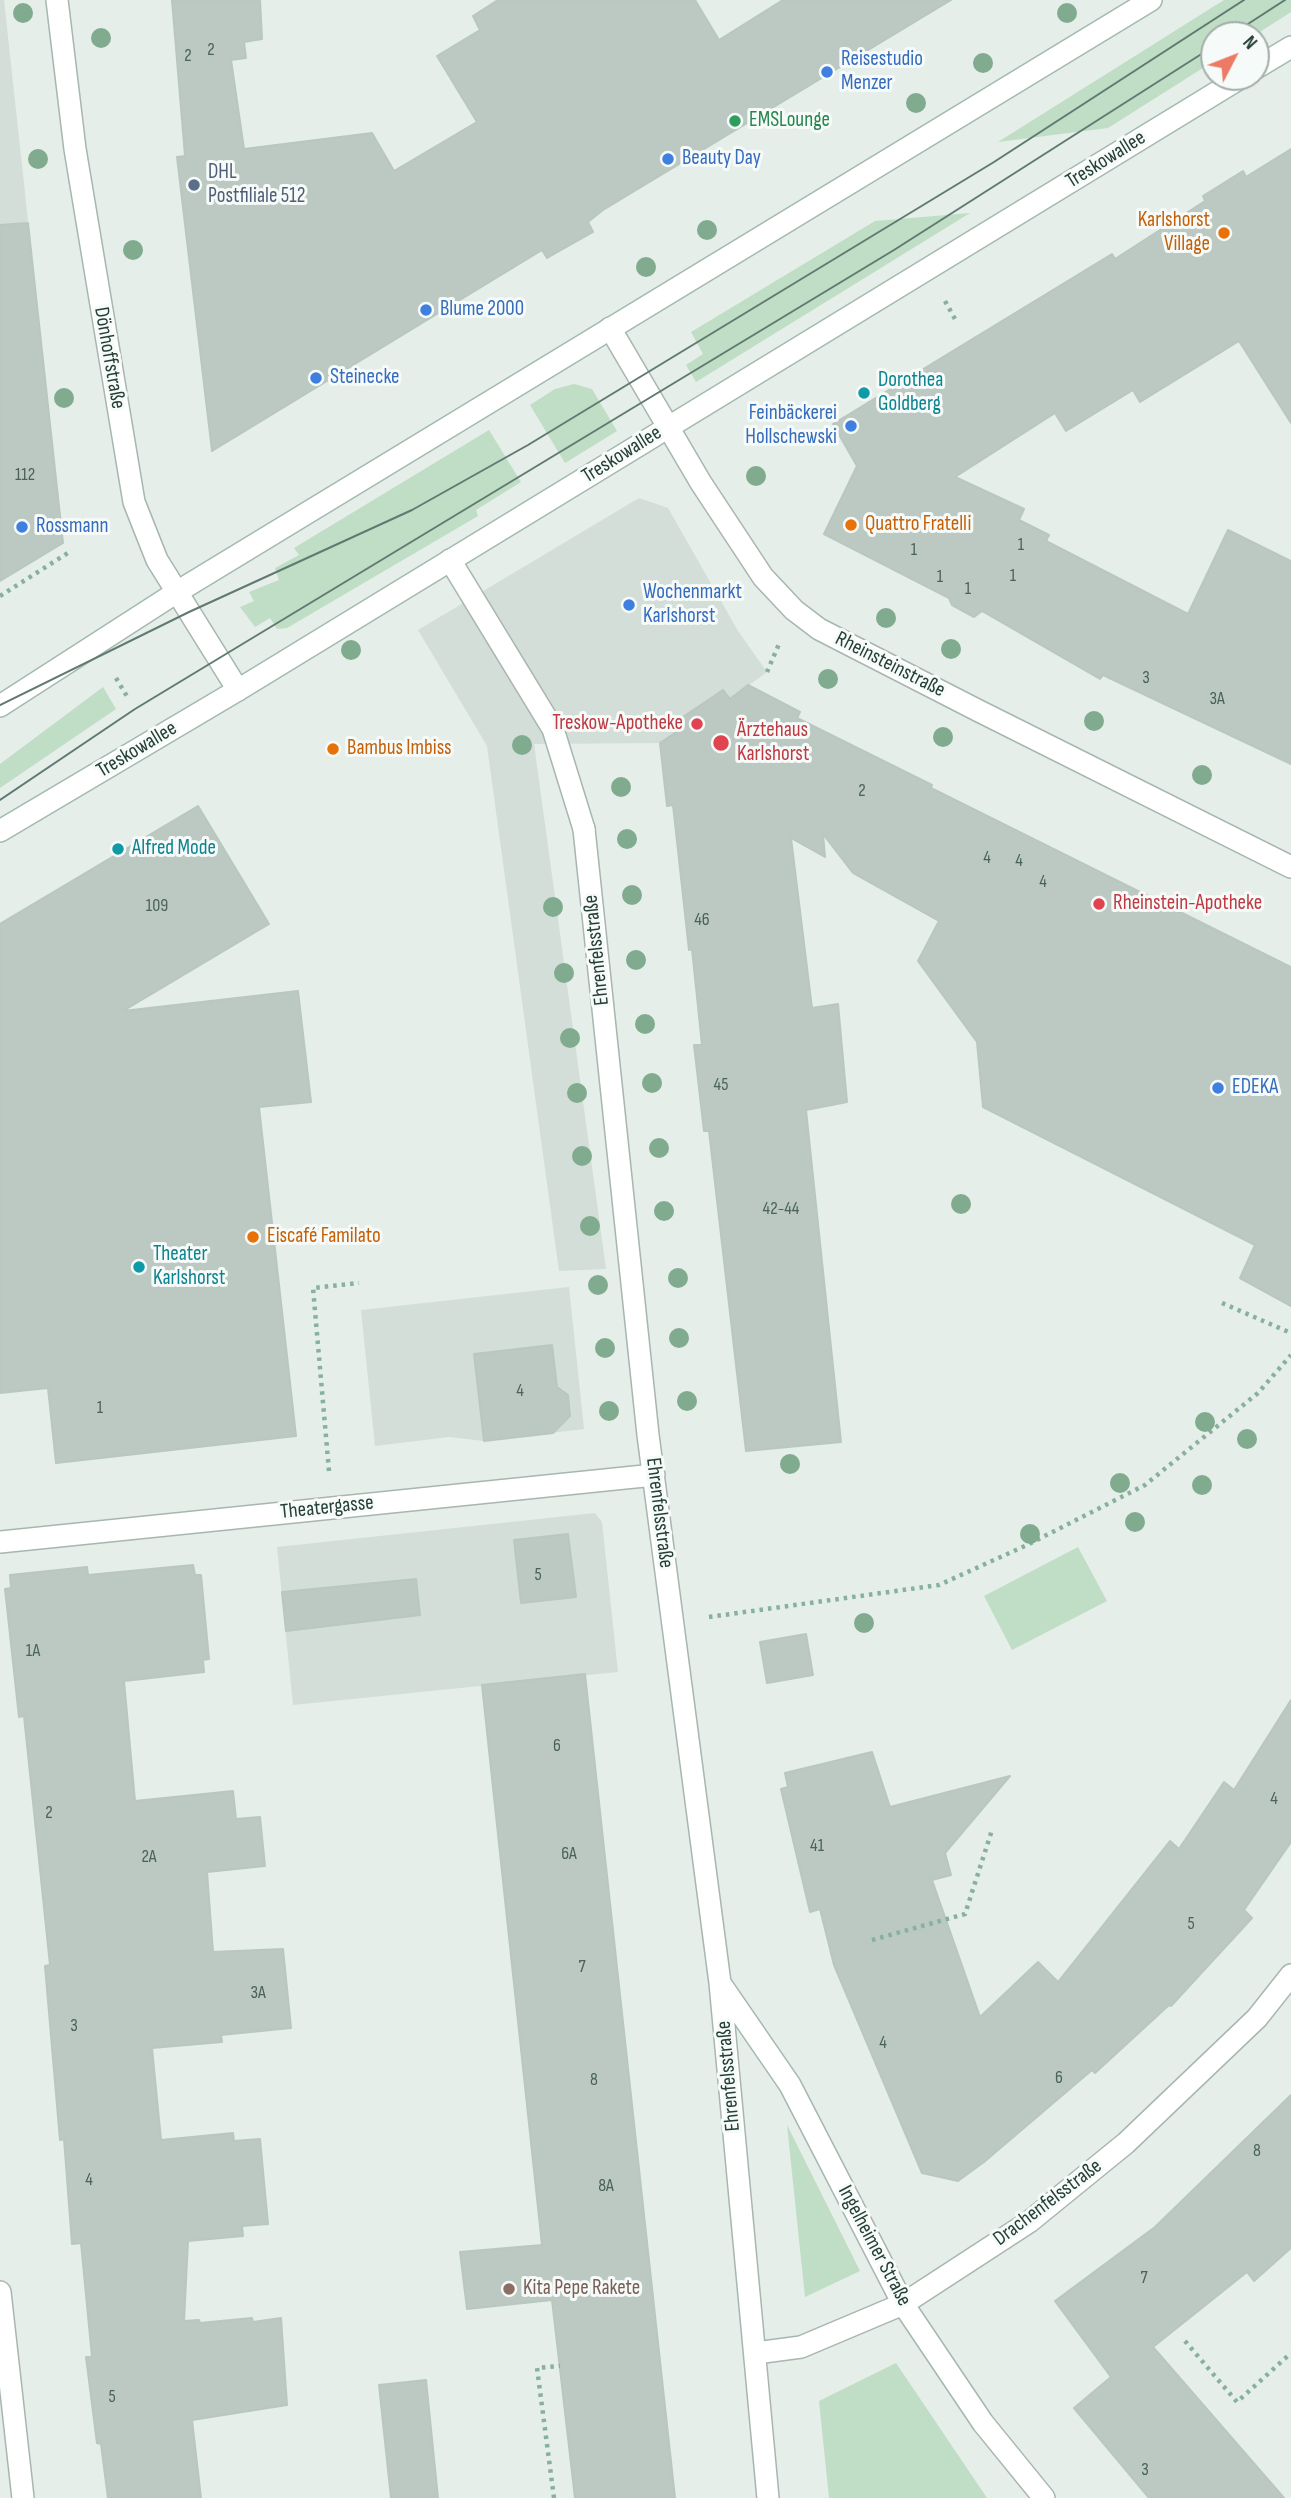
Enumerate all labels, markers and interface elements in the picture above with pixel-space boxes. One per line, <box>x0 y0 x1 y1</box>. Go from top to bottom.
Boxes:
north arrow <box>1200 21 1270 91</box>
text: N <box>1238 31 1261 54</box>
house number: 2 <box>207 39 215 61</box>
house number: 2 <box>184 45 192 67</box>
place label: Reisestudio Menzer <box>841 47 923 97</box>
marker: Reisestudio Menzer <box>819 64 835 80</box>
place label: EMSLounge <box>749 108 830 134</box>
marker: EMSLounge <box>727 113 743 129</box>
street label: Treskowallee <box>1061 126 1151 194</box>
place label: Beauty Day <box>682 146 761 172</box>
marker: Beauty Day <box>660 151 676 167</box>
place label: DHL Postfiliale 512 <box>208 160 305 210</box>
marker: DHL Postfiliale 512 <box>186 177 202 193</box>
place label: Karlshorst Village <box>1138 208 1210 258</box>
marker: Karlshorst Village <box>1216 225 1232 241</box>
place label: Blume 2000 <box>440 297 524 323</box>
marker: Blume 2000 <box>418 302 434 318</box>
street label: Dönhoffstraße <box>88 305 130 411</box>
place label: Steinecke <box>330 365 400 391</box>
place label: Dorothea Goldberg <box>878 368 943 418</box>
marker: Steinecke <box>308 370 324 386</box>
marker: Dorothea Goldberg <box>856 385 872 401</box>
place label: Feinbäckerei Hollschewski <box>745 401 837 451</box>
marker: Feinbäckerei Hollschewski <box>843 418 859 434</box>
street label: Treskowallee <box>577 421 667 489</box>
house number: 112 <box>15 464 35 486</box>
place label: Quattro Fratelli <box>865 512 971 538</box>
place label: Rossmann <box>36 514 109 540</box>
marker: Quattro Fratelli <box>843 517 859 533</box>
marker: Rossmann <box>14 519 30 535</box>
house number: 1 <box>1018 534 1024 556</box>
house number: 1 <box>911 539 917 561</box>
house number: 1 <box>1010 565 1016 587</box>
house number: 1 <box>937 566 943 588</box>
house number: 1 <box>965 578 971 600</box>
place label: Wochenmarkt Karlshorst <box>643 580 742 630</box>
marker: Wochenmarkt Karlshorst <box>621 597 637 613</box>
street label: Rheinsteinstraße <box>831 627 949 703</box>
house number: 3 <box>1142 667 1150 689</box>
house number: 3A <box>1209 688 1225 710</box>
place label: Treskow-Apotheke <box>552 711 683 737</box>
street label: Treskowallee <box>92 716 182 784</box>
marker: Treskow-Apotheke <box>689 716 705 732</box>
place label: Ärztehaus Karlshorst <box>737 718 809 768</box>
marker: Ärztehaus Karlshorst <box>711 733 731 753</box>
place label: Bambus Imbiss <box>347 736 452 762</box>
marker: Bambus Imbiss <box>325 741 341 757</box>
house number: 2 <box>858 780 866 802</box>
place label: Alfred Mode <box>132 836 216 862</box>
marker: Alfred Mode <box>110 841 126 857</box>
house number: 4 <box>983 847 991 869</box>
house number: 4 <box>1015 850 1023 872</box>
house number: 4 <box>1039 871 1047 893</box>
place label: Rheinstein-Apotheke <box>1113 891 1262 917</box>
street label: Ehrenfelsstraße <box>579 893 615 1007</box>
house number: 109 <box>146 895 168 917</box>
marker: Rheinstein-Apotheke <box>1091 896 1107 912</box>
house number: 46 <box>694 909 710 931</box>
house number: 45 <box>714 1074 728 1096</box>
place label: EDEKA <box>1232 1075 1278 1101</box>
marker: EDEKA <box>1210 1080 1226 1096</box>
house number: 42-44 <box>763 1198 799 1220</box>
place label: Eiscafé Familato <box>267 1224 381 1250</box>
marker: Eiscafé Familato <box>245 1229 261 1245</box>
place label: Theater Karlshorst <box>153 1242 225 1292</box>
marker: Theater Karlshorst <box>131 1259 147 1275</box>
house number: 4 <box>516 1380 524 1402</box>
house number: 1 <box>97 1397 103 1419</box>
street label: Ehrenfelsstraße <box>640 1456 678 1570</box>
street label: Theatergasse <box>279 1491 375 1525</box>
house number: 5 <box>534 1564 542 1586</box>
house number: 1A <box>26 1640 40 1662</box>
house number: 6 <box>553 1735 561 1757</box>
house number: 4 <box>1270 1788 1278 1810</box>
house number: 2 <box>45 1802 53 1824</box>
house number: 41 <box>810 1835 824 1857</box>
house number: 6A <box>561 1843 577 1865</box>
house number: 2A <box>141 1846 157 1868</box>
house number: 5 <box>1187 1913 1195 1935</box>
house number: 7 <box>578 1956 586 1978</box>
house number: 3A <box>250 1982 266 2004</box>
house number: 3 <box>70 2015 78 2037</box>
street label: Ehrenfelsstraße <box>712 2020 746 2132</box>
house number: 4 <box>879 2032 887 2054</box>
house number: 6 <box>1055 2067 1063 2089</box>
house number: 8 <box>590 2069 598 2091</box>
house number: 8 <box>1253 2140 1261 2162</box>
street label: Drachenfelsstraße <box>989 2154 1107 2252</box>
house number: 4 <box>85 2169 93 2191</box>
house number: 8A <box>598 2175 614 2197</box>
street label: Ingelheimer Straße <box>832 2181 916 2311</box>
house number: 7 <box>1140 2267 1148 2289</box>
place label: Kita Pepe Rakete <box>523 2276 640 2302</box>
marker: Kita Pepe Rakete <box>501 2281 517 2297</box>
house number: 5 <box>108 2386 116 2408</box>
house number: 3 <box>1141 2459 1149 2481</box>

